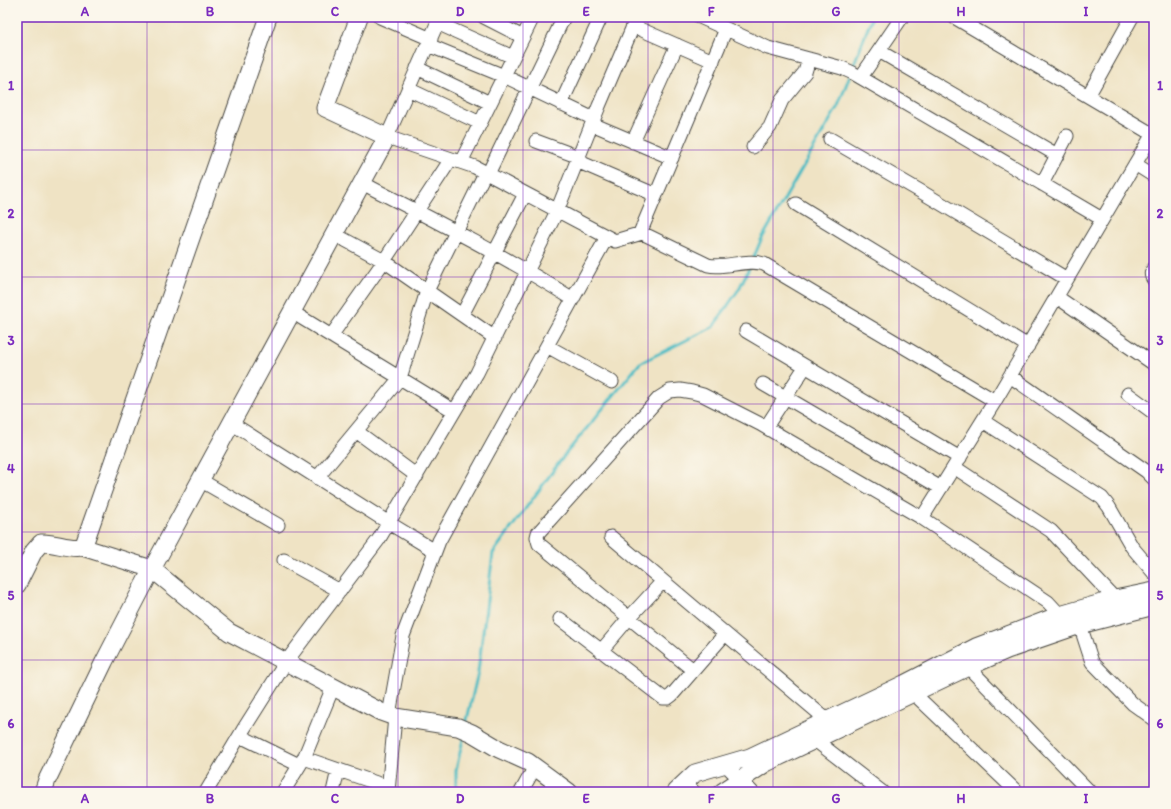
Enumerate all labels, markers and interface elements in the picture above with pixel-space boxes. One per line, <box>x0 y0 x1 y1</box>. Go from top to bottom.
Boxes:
text: A <box>80 4 90 19</box>
text: B <box>206 4 215 19</box>
text: C <box>331 4 340 19</box>
text: D <box>456 4 465 19</box>
text: E <box>582 4 590 19</box>
text: F <box>708 4 715 19</box>
text: G <box>832 4 841 19</box>
text: H <box>957 4 966 19</box>
text: I <box>1084 4 1089 19</box>
text: 1 <box>8 78 14 93</box>
text: 1 <box>1157 78 1163 93</box>
text: 2 <box>8 206 15 221</box>
text: 2 <box>1157 206 1164 221</box>
text: 3 <box>7 333 15 348</box>
text: 3 <box>1156 333 1164 348</box>
text: 4 <box>7 461 15 476</box>
text: 4 <box>1156 461 1164 476</box>
text: 5 <box>8 588 15 603</box>
text: 5 <box>1157 588 1164 603</box>
text: 6 <box>8 716 15 731</box>
text: 6 <box>1157 716 1164 731</box>
text: A <box>80 791 90 806</box>
text: B <box>206 791 215 806</box>
text: C <box>331 791 340 806</box>
text: D <box>456 791 465 806</box>
text: E <box>582 791 590 806</box>
text: F <box>708 791 715 806</box>
text: G <box>832 791 841 806</box>
text: H <box>957 791 966 806</box>
text: I <box>1084 791 1089 806</box>

